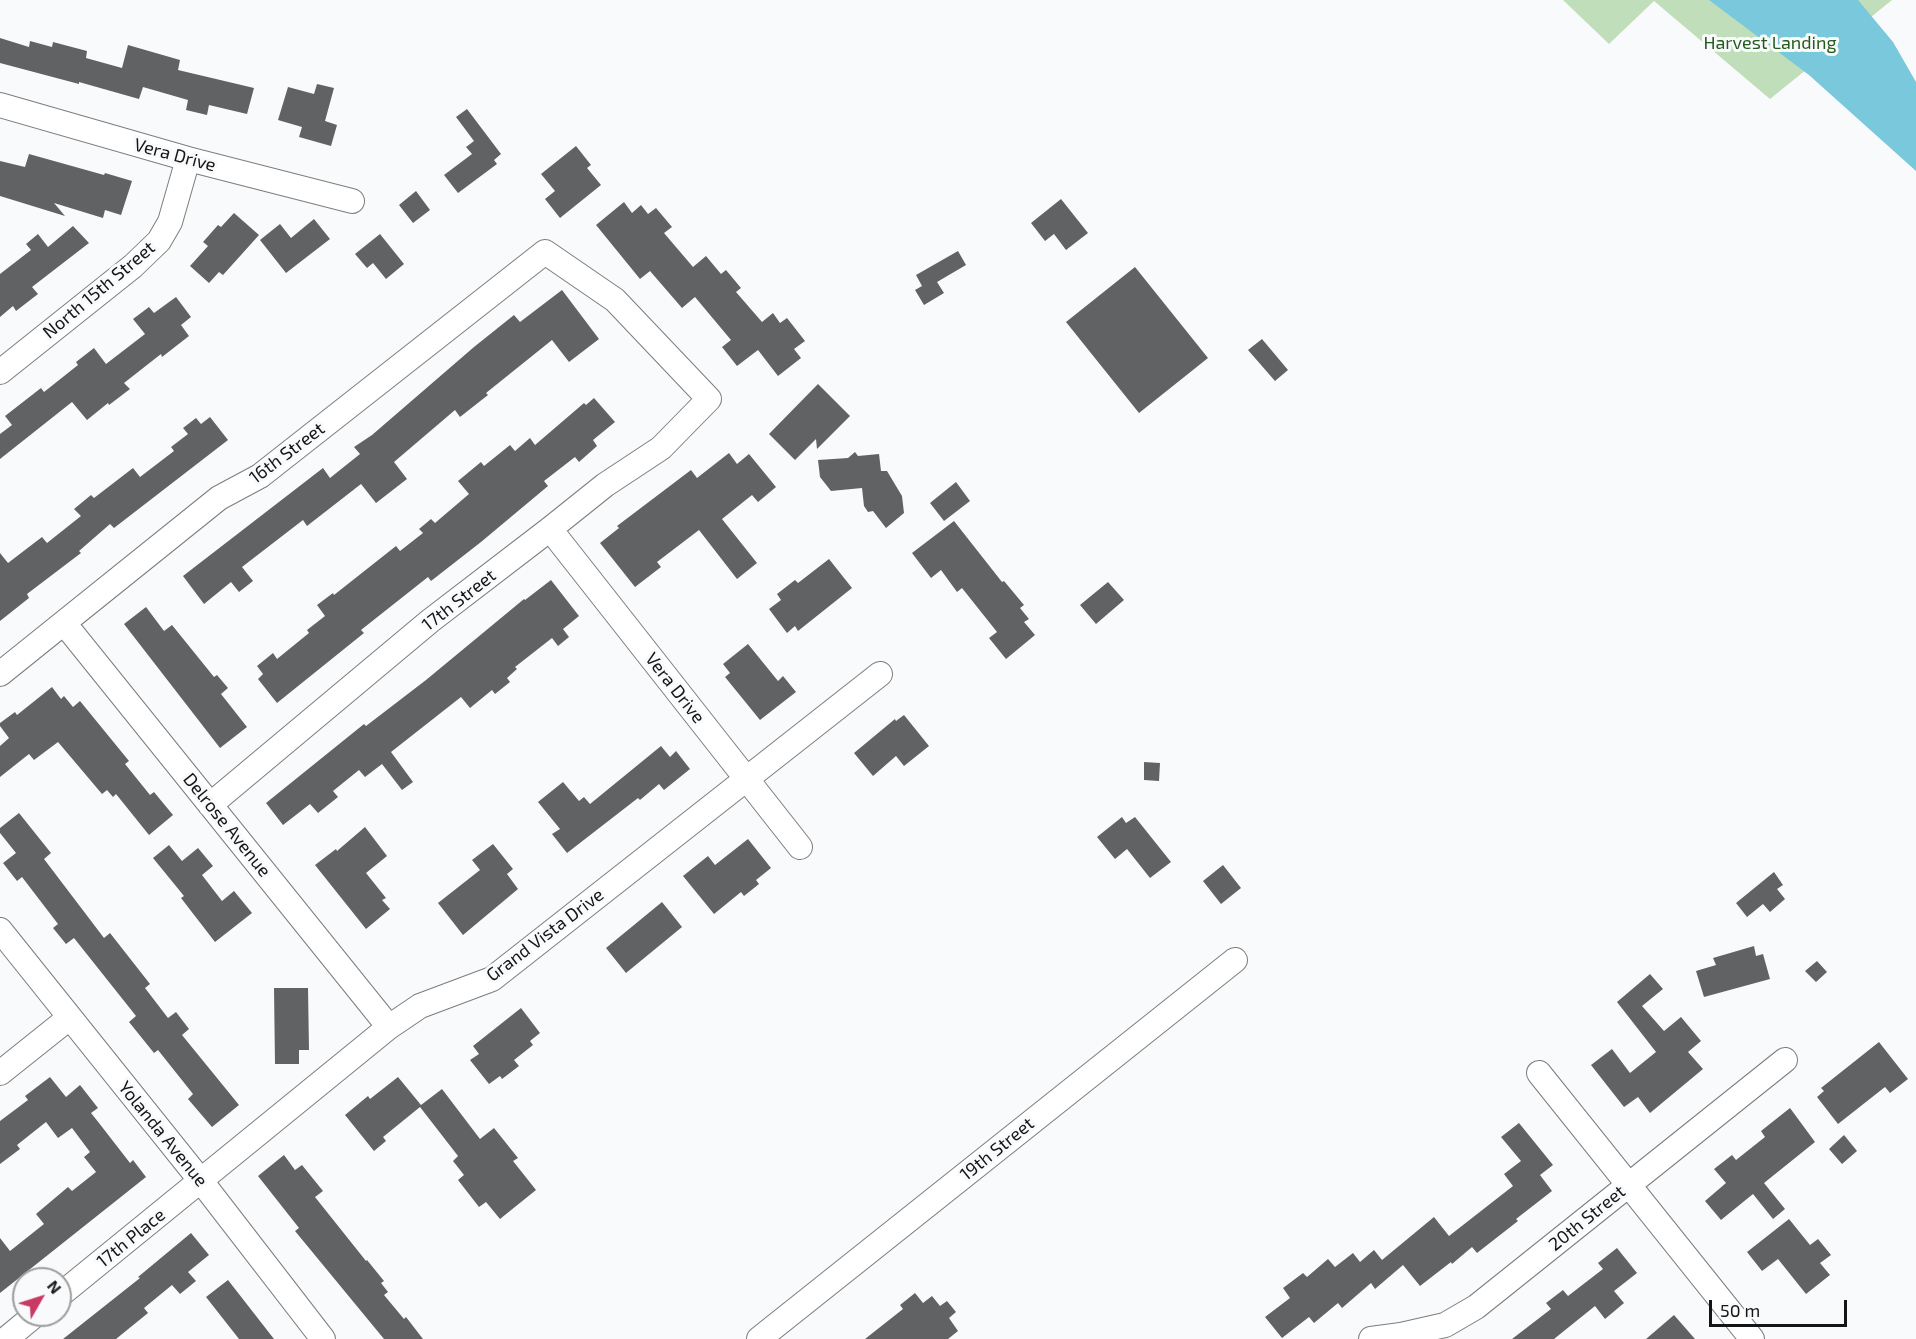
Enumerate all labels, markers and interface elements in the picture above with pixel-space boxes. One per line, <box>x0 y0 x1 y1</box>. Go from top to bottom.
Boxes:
park label: Harvest Landing <box>1703 32 1837 54</box>
street label: Vera Drive <box>132 134 218 176</box>
street label: North 15th Street <box>39 237 159 343</box>
street label: 16th Street <box>245 418 329 488</box>
street label: 17th Street <box>418 564 500 636</box>
street label: Vera Drive <box>641 648 709 728</box>
street label: Delrose Avenue <box>179 769 275 881</box>
street label: Grand Vista Drive <box>482 884 608 986</box>
street label: Yolanda Avenue <box>114 1077 212 1191</box>
street label: 19th Street <box>956 1113 1038 1185</box>
street label: 20th Street <box>1544 1181 1630 1255</box>
street label: 17th Place <box>92 1204 170 1272</box>
north arrow <box>12 1267 72 1327</box>
text: N <box>44 1276 66 1297</box>
scale bar <box>1712 1288 1850 1326</box>
text: 50 m <box>1720 1299 1760 1321</box>

